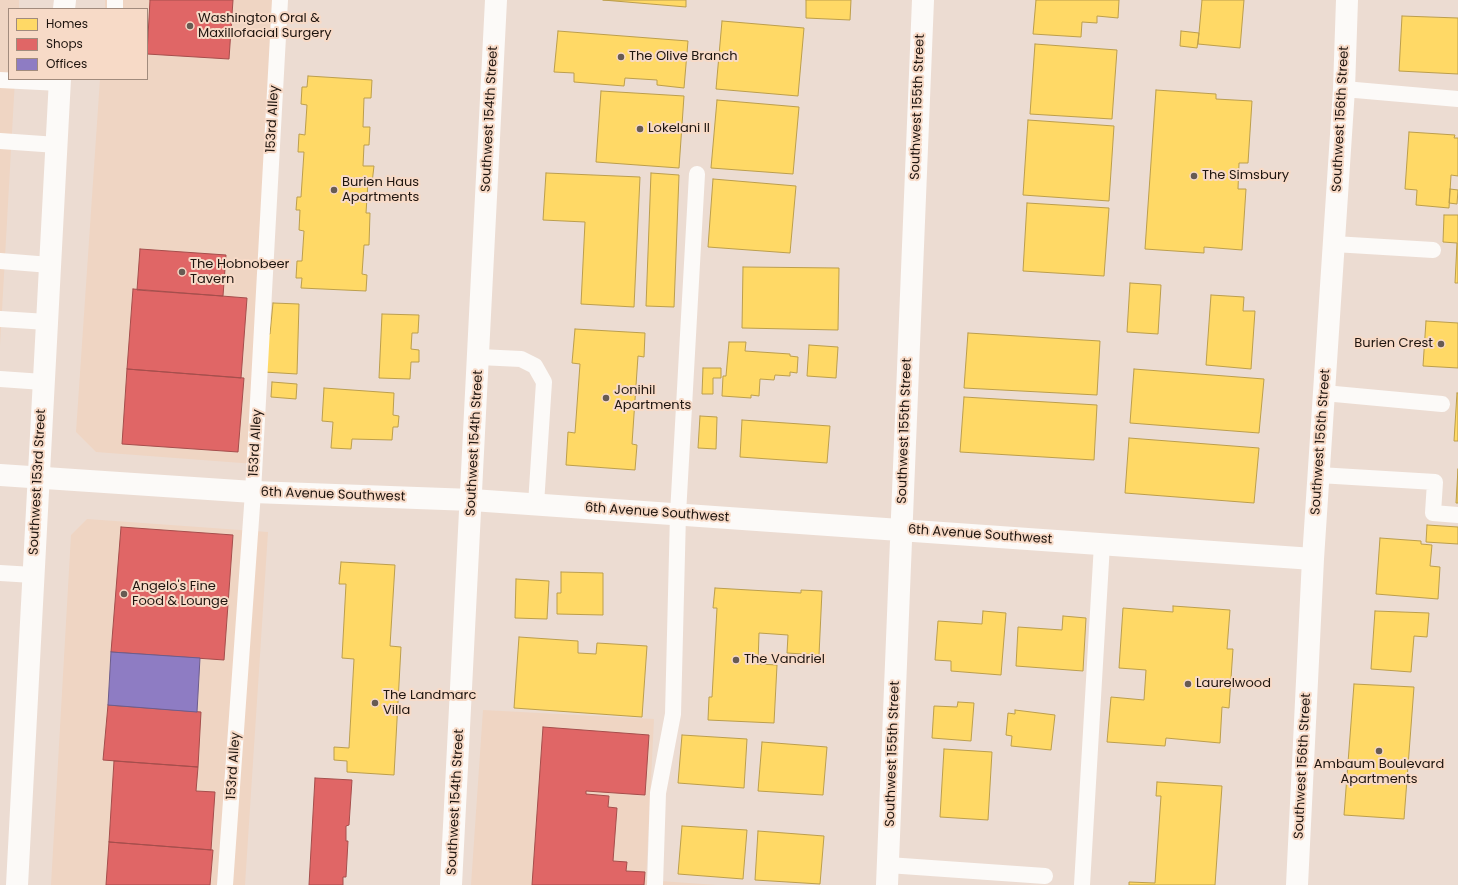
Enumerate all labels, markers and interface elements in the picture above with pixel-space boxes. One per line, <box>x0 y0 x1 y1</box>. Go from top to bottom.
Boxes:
legend <box>8 8 148 80</box>
place label: Washington Oral & Maxillofacial Surgery <box>198 11 332 42</box>
text: Homes <box>46 15 88 32</box>
marker: Washington Oral & Maxillofacial Surgery <box>185 21 195 31</box>
street label: Southwest 155th Street <box>908 34 928 180</box>
text: Shops <box>46 35 83 52</box>
street label: Southwest 154th Street <box>478 46 502 192</box>
street label: Southwest 156th Street <box>1329 46 1353 192</box>
place label: The Olive Branch <box>629 49 737 65</box>
marker: The Olive Branch <box>616 52 626 62</box>
text: Offices <box>46 55 87 72</box>
street label: 153rd Alley <box>263 85 283 153</box>
place label: Lokelani II <box>648 121 710 137</box>
marker: Lokelani II <box>635 124 645 134</box>
place label: The Simsbury <box>1202 168 1289 184</box>
marker: The Simsbury <box>1189 171 1199 181</box>
place label: Burien Haus Apartments <box>342 175 419 206</box>
marker: Burien Haus Apartments <box>329 185 339 195</box>
place label: The Hobnobeer Tavern <box>190 257 289 288</box>
marker: The Hobnobeer Tavern <box>177 267 187 277</box>
place label: Burien Crest <box>1354 336 1433 352</box>
marker: Burien Crest <box>1436 339 1446 349</box>
street label: Southwest 155th Street <box>895 358 915 504</box>
street label: Southwest 156th Street <box>1308 369 1334 515</box>
street label: Southwest 154th Street <box>463 370 487 516</box>
place label: Jonihil Apartments <box>614 383 691 414</box>
marker: Jonihil Apartments <box>601 393 611 403</box>
street label: Southwest 153rd Street <box>26 409 50 555</box>
street label: 153rd Alley <box>246 409 266 477</box>
street label: 6th Avenue Southwest <box>260 485 406 505</box>
street label: 6th Avenue Southwest <box>584 500 730 526</box>
street label: 6th Avenue Southwest <box>907 522 1053 548</box>
place label: Angelo's Fine Food & Lounge <box>132 579 228 610</box>
marker: Angelo's Fine Food & Lounge <box>119 589 129 599</box>
place label: The Vandriel <box>744 652 825 668</box>
marker: The Vandriel <box>731 655 741 665</box>
place label: Laurelwood <box>1196 676 1271 692</box>
marker: Laurelwood <box>1183 679 1193 689</box>
street label: Southwest 155th Street <box>883 681 903 827</box>
place label: The Landmarc Villa <box>383 688 476 719</box>
street label: Southwest 156th Street <box>1291 693 1315 839</box>
marker: The Landmarc Villa <box>370 698 380 708</box>
street label: Southwest 154th Street <box>444 729 468 875</box>
street label: 153rd Alley <box>224 732 244 800</box>
marker: Ambaum Boulevard Apartments <box>1374 746 1384 756</box>
place label: Ambaum Boulevard Apartments <box>1314 757 1444 788</box>

